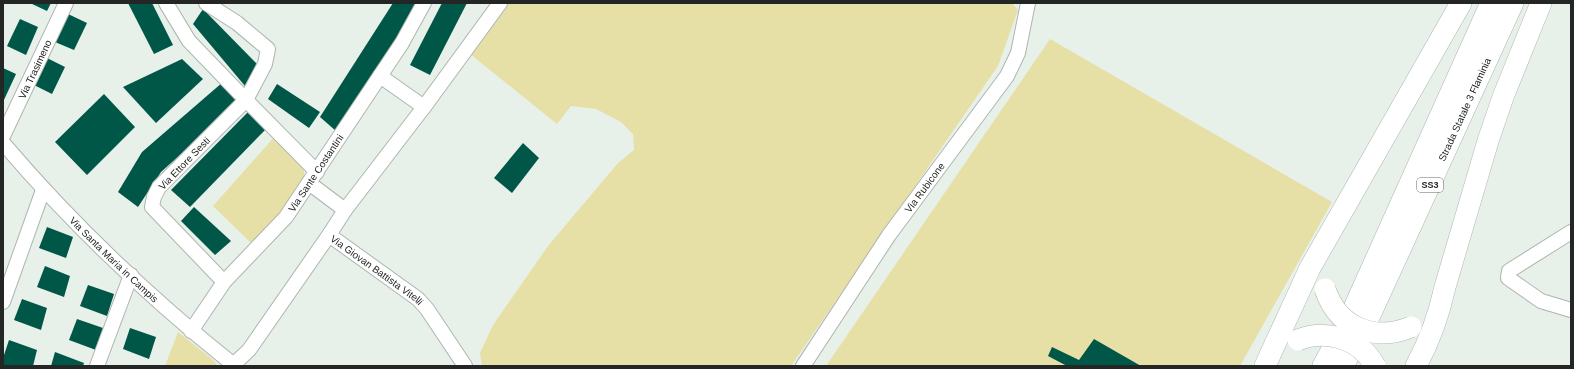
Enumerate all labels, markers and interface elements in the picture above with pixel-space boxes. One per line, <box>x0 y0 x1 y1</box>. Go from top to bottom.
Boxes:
street label: Via Trasimeno <box>16 38 54 101</box>
street label: Strada Statale 3 Flaminia <box>1436 56 1493 163</box>
street label: Via Sante Costantini <box>286 132 346 214</box>
street label: Via Ettore Sesti <box>157 135 212 192</box>
street label: Via Rubicone <box>903 160 947 215</box>
road number: SS3 <box>1417 178 1443 192</box>
street label: Via Santa Maria in Campis <box>67 215 160 305</box>
street label: Via Giovan Battista Vitelli <box>328 233 425 307</box>

